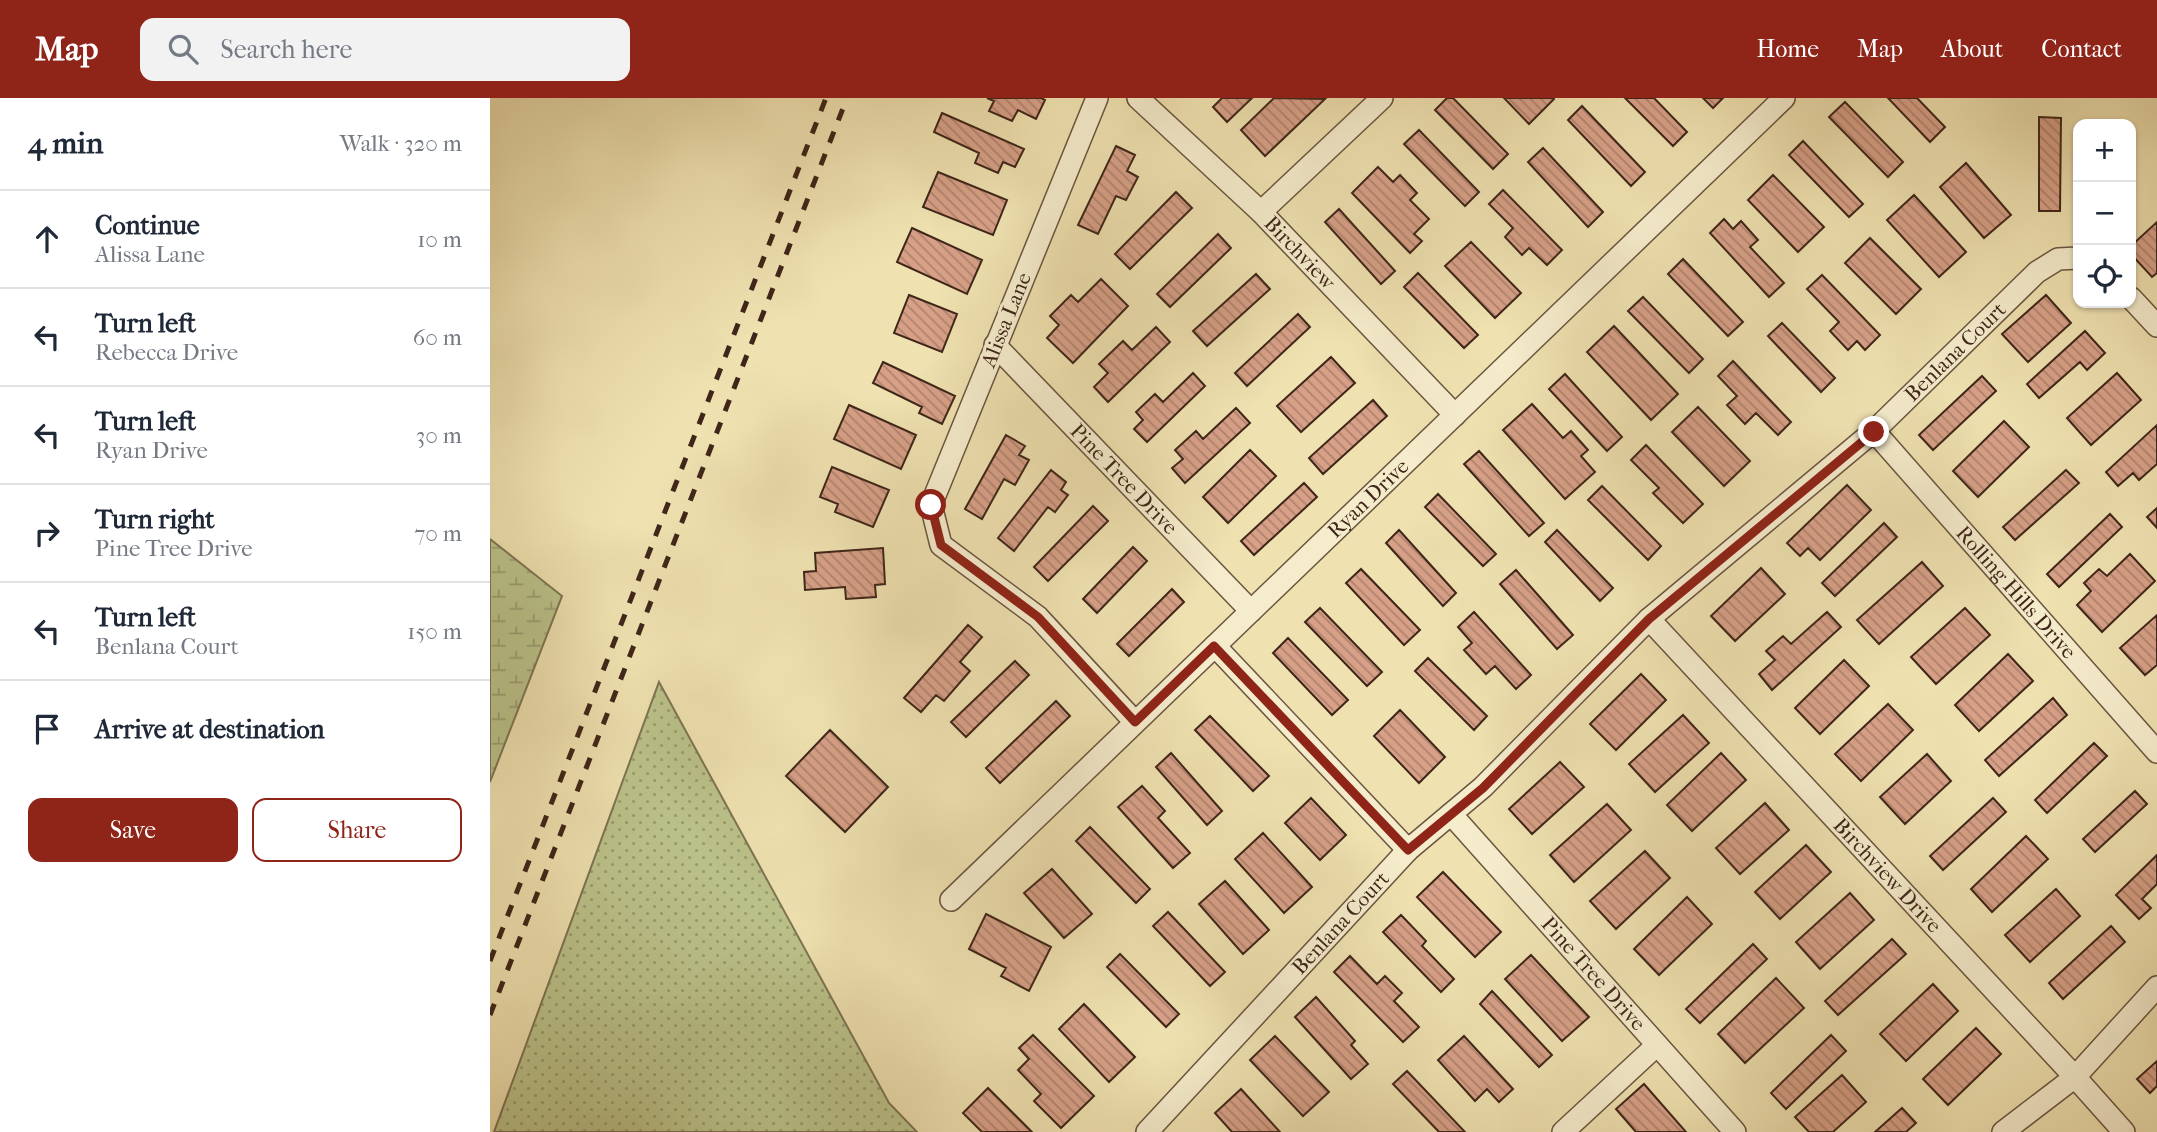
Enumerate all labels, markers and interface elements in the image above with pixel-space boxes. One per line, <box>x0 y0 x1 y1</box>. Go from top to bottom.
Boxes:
search box <box>140 18 630 81</box>
text: Map <box>35 30 98 69</box>
icon: search <box>164 30 202 68</box>
text: Search here <box>220 34 352 65</box>
text: Home <box>1757 35 1819 63</box>
text: Map <box>1857 35 1903 63</box>
text: About <box>1941 35 2003 63</box>
text: Contact <box>2041 35 2122 63</box>
map controls <box>2073 119 2136 308</box>
button: + <box>2073 119 2136 182</box>
text: 4 min <box>28 126 103 161</box>
text: Walk · 320 m <box>340 130 462 157</box>
button: − <box>2073 182 2136 245</box>
text: Continue <box>95 210 200 241</box>
street label: Birchview <box>1259 211 1341 295</box>
icon: ahead <box>28 220 66 258</box>
text: 10 m <box>417 226 462 253</box>
text: Alissa Lane <box>95 241 205 268</box>
button: locate <box>2073 245 2136 308</box>
street label: Alissa Lane <box>976 269 1036 372</box>
street label: Benlana Court <box>1900 297 2011 406</box>
text: Turn left <box>95 308 196 339</box>
icon: left <box>28 318 66 356</box>
text: 60 m <box>413 324 462 351</box>
text: Rebecca Drive <box>95 339 238 366</box>
text: Turn left <box>95 406 196 437</box>
icon: left <box>28 416 66 454</box>
route end <box>1858 416 1889 447</box>
street label: Pine Tree Drive <box>1065 419 1183 539</box>
text: 30 m <box>416 422 462 449</box>
text: Ryan Drive <box>95 437 208 464</box>
street label: Ryan Drive <box>1323 454 1414 543</box>
route start <box>915 489 946 520</box>
text: Turn right <box>95 504 215 535</box>
icon: right <box>28 514 66 552</box>
text: 70 m <box>414 520 462 547</box>
street label: Rolling Hills Drive <box>1951 521 2081 664</box>
text: Pine Tree Drive <box>95 535 253 562</box>
text: Turn left <box>95 602 196 633</box>
icon: left <box>28 612 66 650</box>
text: 150 m <box>407 618 462 645</box>
text: Benlana Court <box>95 633 239 660</box>
icon: arrive <box>28 710 66 748</box>
text: Arrive at destination <box>95 714 325 745</box>
button: Save <box>28 798 238 862</box>
button: Share <box>252 798 462 862</box>
street label: Birchview Drive <box>1828 813 1946 938</box>
street label: Benlana Court <box>1287 866 1394 979</box>
street label: Pine Tree Drive <box>1537 912 1650 1035</box>

